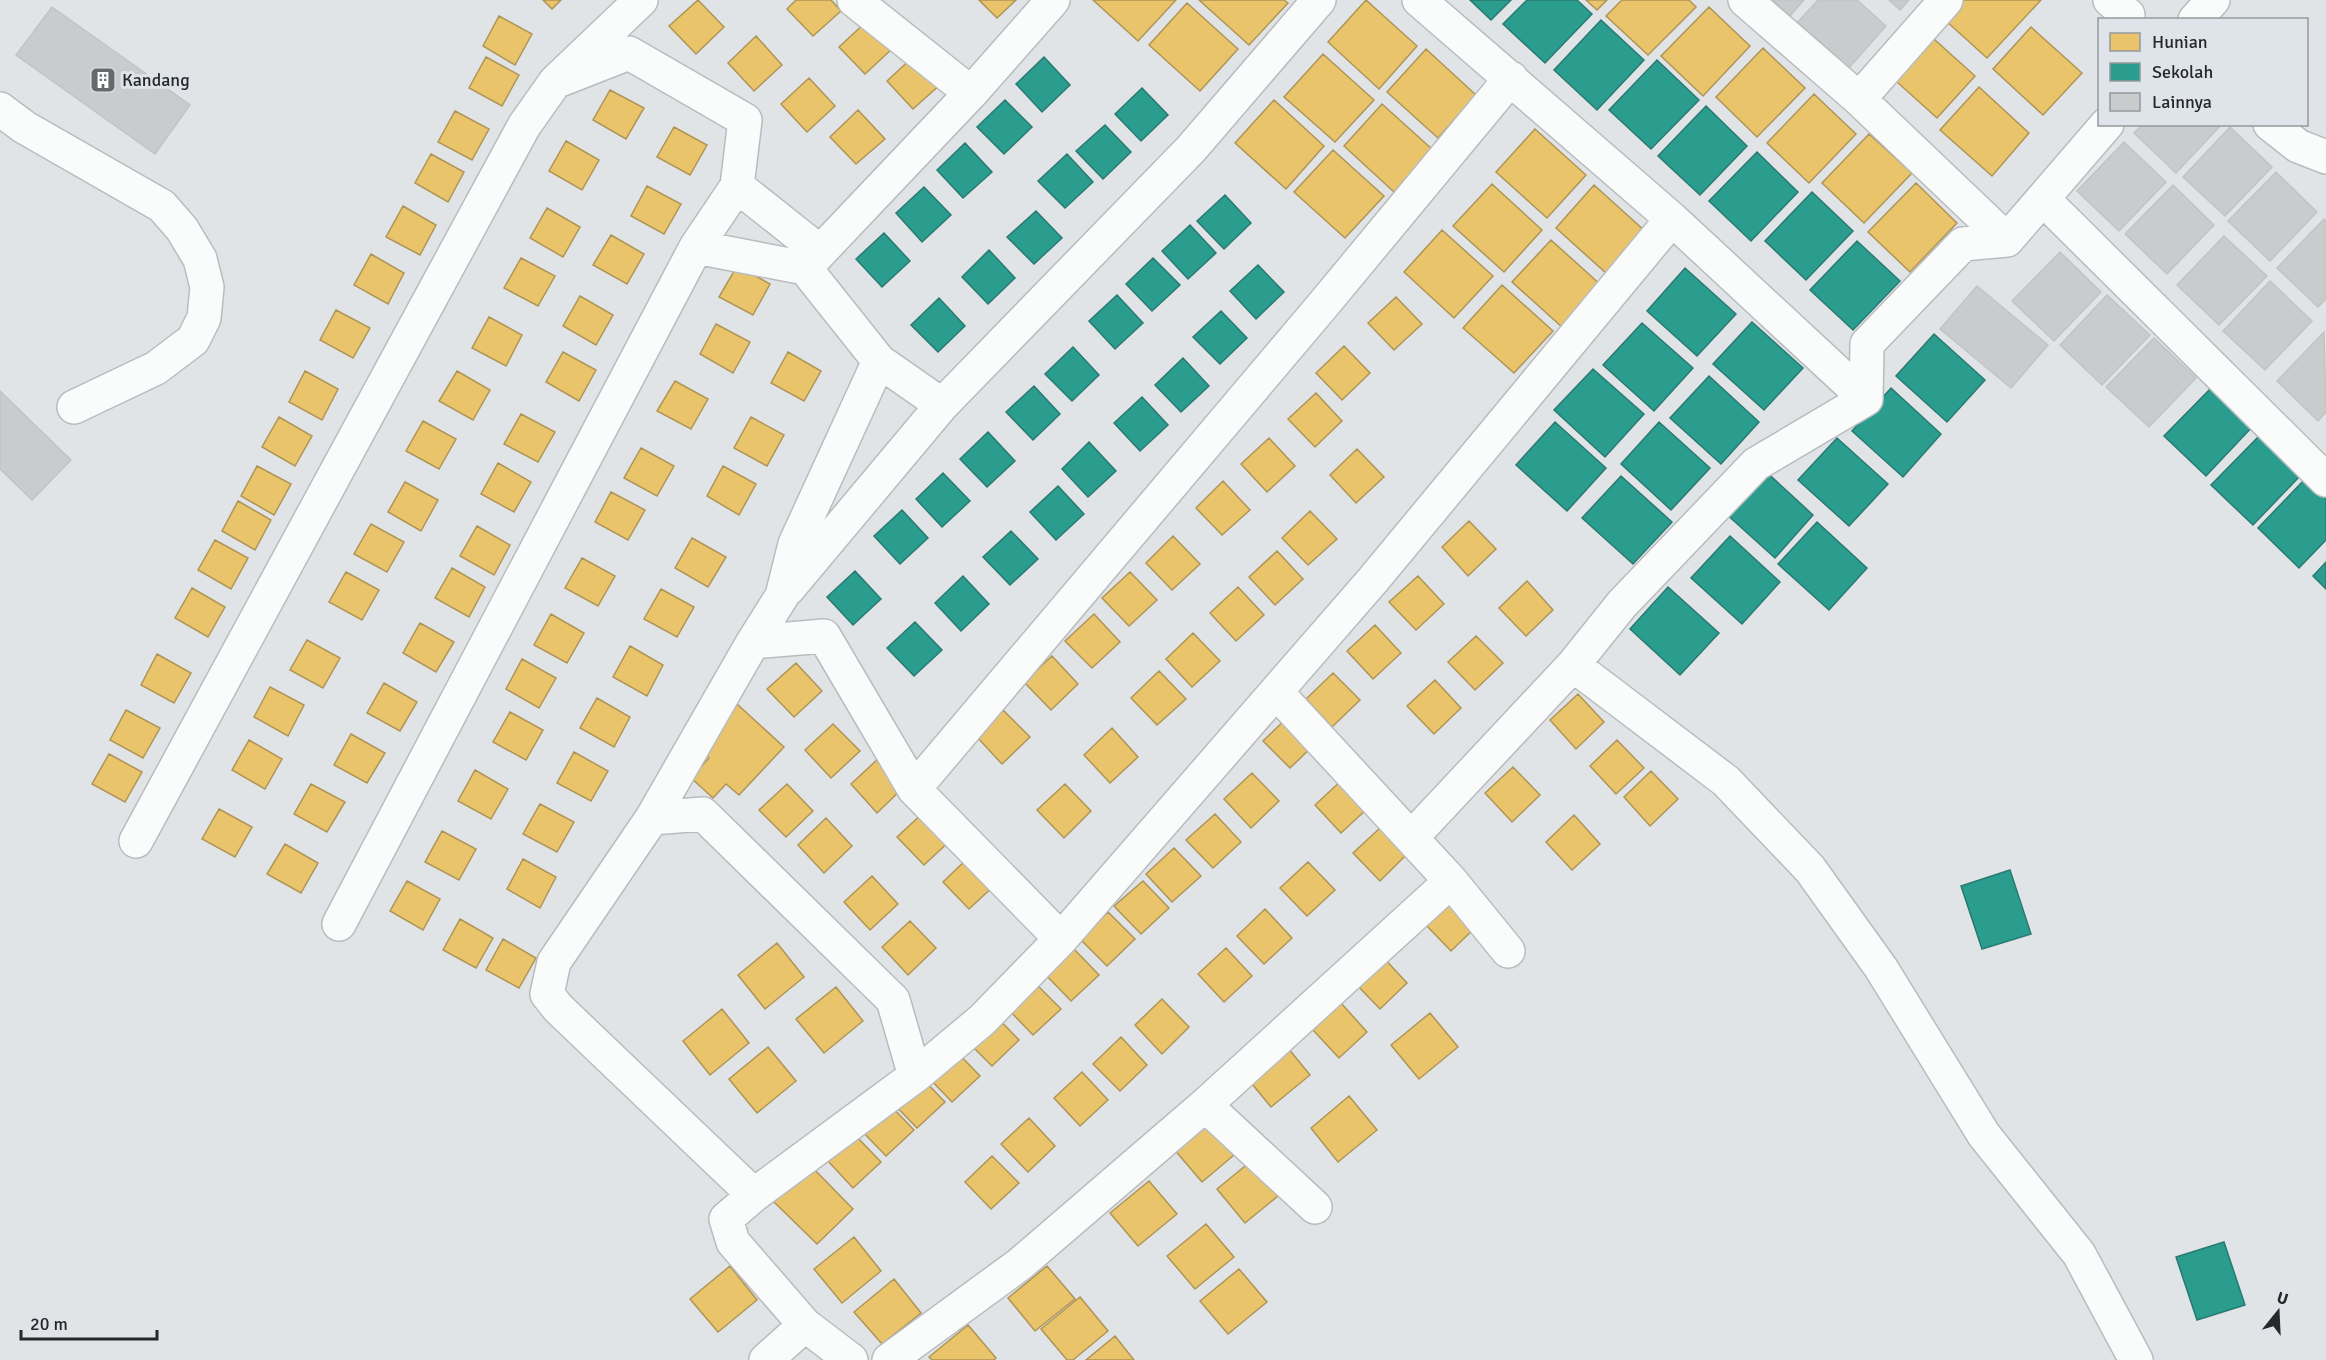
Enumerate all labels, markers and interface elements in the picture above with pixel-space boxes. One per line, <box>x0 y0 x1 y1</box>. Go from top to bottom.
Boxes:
legend <box>2098 18 2308 126</box>
text: Hunian <box>2152 31 2208 53</box>
text: Sekolah <box>2152 61 2213 83</box>
building icon: Kandang <box>88 65 118 95</box>
place label: Kandang <box>122 69 190 91</box>
text: Lainnya <box>2152 91 2212 113</box>
north arrow <box>2248 1282 2308 1342</box>
text: U <box>2274 1288 2291 1310</box>
scale bar <box>21 1303 158 1341</box>
text: 20 m <box>30 1313 68 1335</box>

